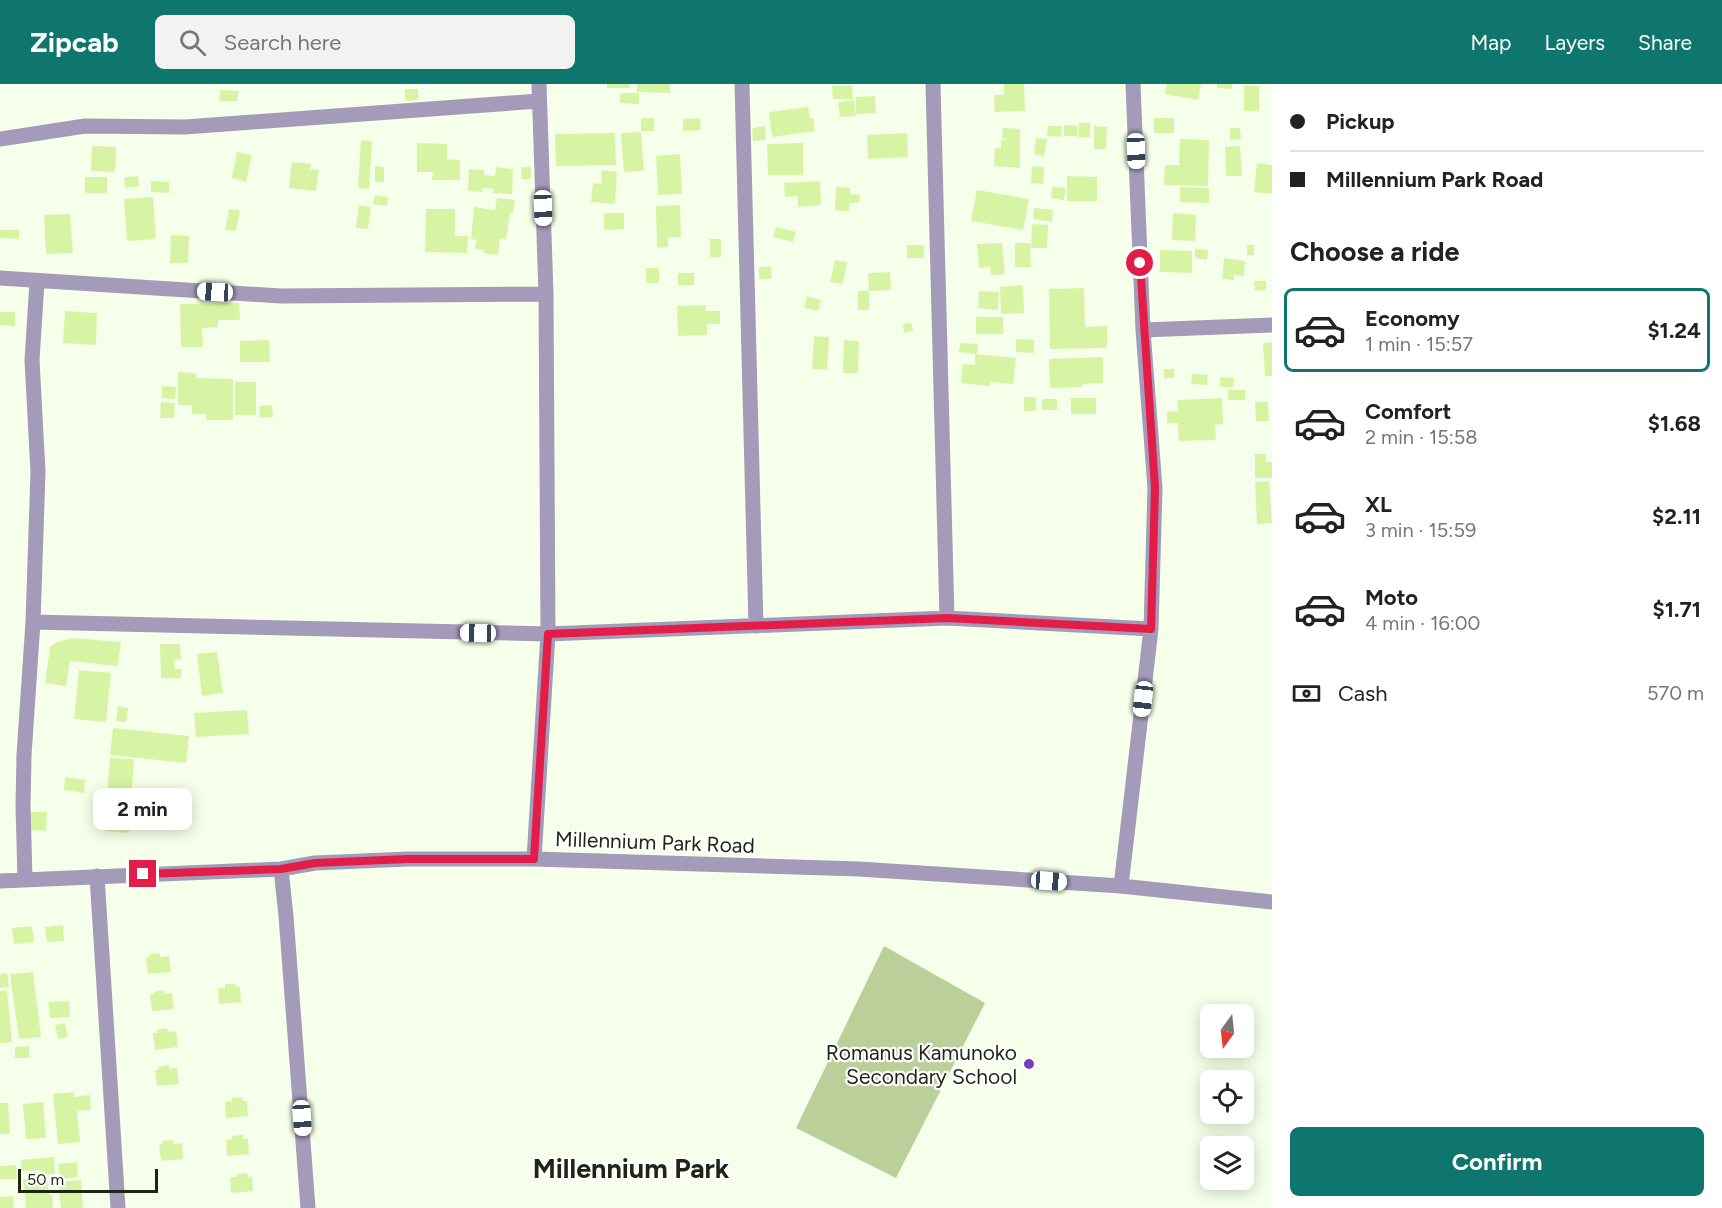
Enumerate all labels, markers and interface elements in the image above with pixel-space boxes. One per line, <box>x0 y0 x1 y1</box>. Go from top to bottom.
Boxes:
search box <box>155 15 575 69</box>
text: Zipcab <box>30 25 119 59</box>
icon: search <box>176 26 209 59</box>
text: Search here <box>224 29 341 56</box>
text: Map <box>1471 30 1511 55</box>
text: Layers <box>1544 30 1605 55</box>
text: Share <box>1638 30 1692 55</box>
text: Pickup <box>1326 108 1395 135</box>
car <box>1126 133 1146 169</box>
text: Millennium Park Road <box>1326 166 1543 193</box>
car <box>533 190 553 226</box>
text: Choose a ride <box>1290 235 1459 268</box>
route start <box>1126 249 1153 276</box>
car <box>197 282 233 302</box>
icon: car <box>1293 303 1347 357</box>
text: Economy <box>1365 305 1460 332</box>
text: $1.24 <box>1647 317 1701 344</box>
text: 1 min · 15:57 <box>1365 332 1473 356</box>
icon: car <box>1293 396 1347 450</box>
text: Comfort <box>1365 398 1451 425</box>
text: $1.68 <box>1648 410 1701 437</box>
text: 2 min · 15:58 <box>1365 425 1478 449</box>
icon: car <box>1293 489 1347 543</box>
text: XL <box>1365 491 1392 518</box>
text: $2.11 <box>1652 503 1701 530</box>
text: 3 min · 15:59 <box>1365 518 1476 542</box>
icon: car <box>1293 582 1347 636</box>
text: Moto <box>1365 584 1418 611</box>
text: $1.71 <box>1653 596 1701 623</box>
text: 4 min · 16:00 <box>1365 611 1480 635</box>
car <box>460 624 496 642</box>
icon: cash <box>1290 677 1323 710</box>
car <box>1132 680 1154 718</box>
text: Cash <box>1338 680 1388 707</box>
text: 570 m <box>1647 681 1704 705</box>
callout: 2 min <box>94 787 192 829</box>
text: 2 min <box>117 797 168 821</box>
street label: Millennium Park Road <box>555 826 755 858</box>
route end <box>129 860 156 887</box>
car <box>1030 871 1068 891</box>
north arrow <box>1200 1004 1254 1058</box>
map controls <box>1200 1004 1254 1190</box>
place label: Romanus Kamunoko Secondary School <box>826 1040 1017 1089</box>
marker: Romanus Kamunoko Secondary School <box>1022 1057 1036 1071</box>
button: locate <box>1200 1070 1254 1124</box>
car <box>292 1099 312 1137</box>
button: Confirm <box>1290 1127 1704 1196</box>
button: layers <box>1200 1136 1254 1190</box>
district label: Millennium Park <box>533 1152 730 1185</box>
scale bar <box>18 1166 158 1194</box>
text: 50 m <box>27 1170 64 1189</box>

